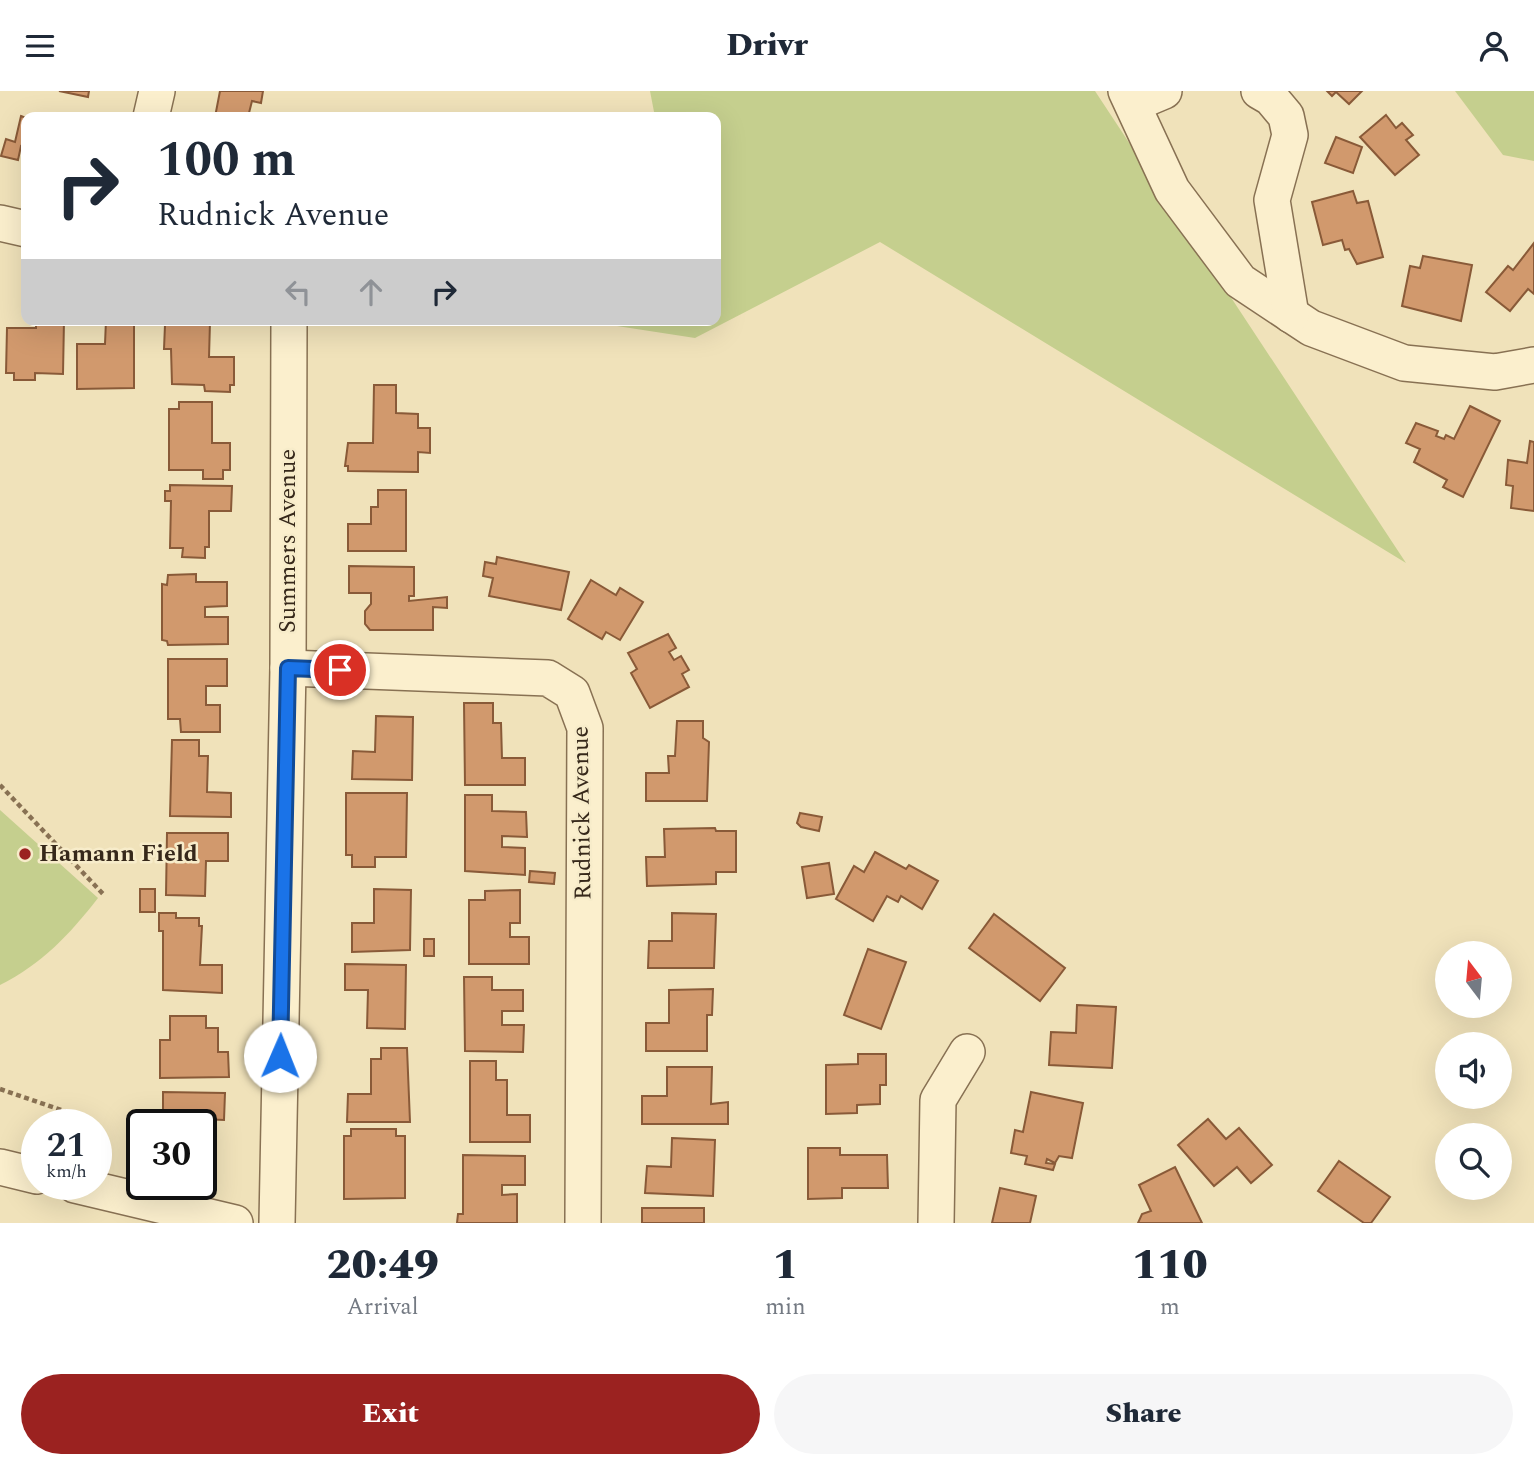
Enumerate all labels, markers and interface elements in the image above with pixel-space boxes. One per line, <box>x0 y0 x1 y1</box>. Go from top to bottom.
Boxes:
text: Drivr <box>726 21 808 70</box>
icon: menu <box>21 27 59 65</box>
icon: person <box>1475 27 1513 65</box>
text: 100 m <box>157 123 296 198</box>
icon: right <box>42 140 133 231</box>
text: Rudnick Avenue <box>157 191 389 240</box>
icon: left <box>279 273 317 311</box>
icon: ahead <box>352 273 390 311</box>
icon: right <box>425 273 463 311</box>
street label: Summers Avenue <box>270 449 306 633</box>
pin <box>310 640 370 700</box>
icon: arrive <box>321 651 359 689</box>
street label: Rudnick Avenue <box>562 726 602 900</box>
place label: Hamann Field <box>39 836 198 872</box>
marker: Hamann Field <box>17 846 33 862</box>
north arrow <box>1435 941 1512 1019</box>
map controls <box>1435 941 1512 1200</box>
position arrow <box>243 1019 317 1093</box>
button: sound <box>1435 1032 1512 1109</box>
speed limit sign: 30 <box>126 1109 217 1200</box>
text: 21 <box>47 1119 86 1172</box>
button: search <box>1435 1123 1512 1200</box>
text: km/h <box>46 1158 87 1185</box>
text: 20:49 <box>326 1234 439 1297</box>
text: 1 <box>773 1234 798 1297</box>
text: 110 <box>1132 1234 1208 1297</box>
text: Arrival <box>347 1290 419 1325</box>
text: min <box>765 1290 806 1325</box>
text: m <box>1160 1290 1180 1325</box>
button: Exit <box>21 1374 760 1454</box>
button: Share <box>774 1374 1513 1454</box>

